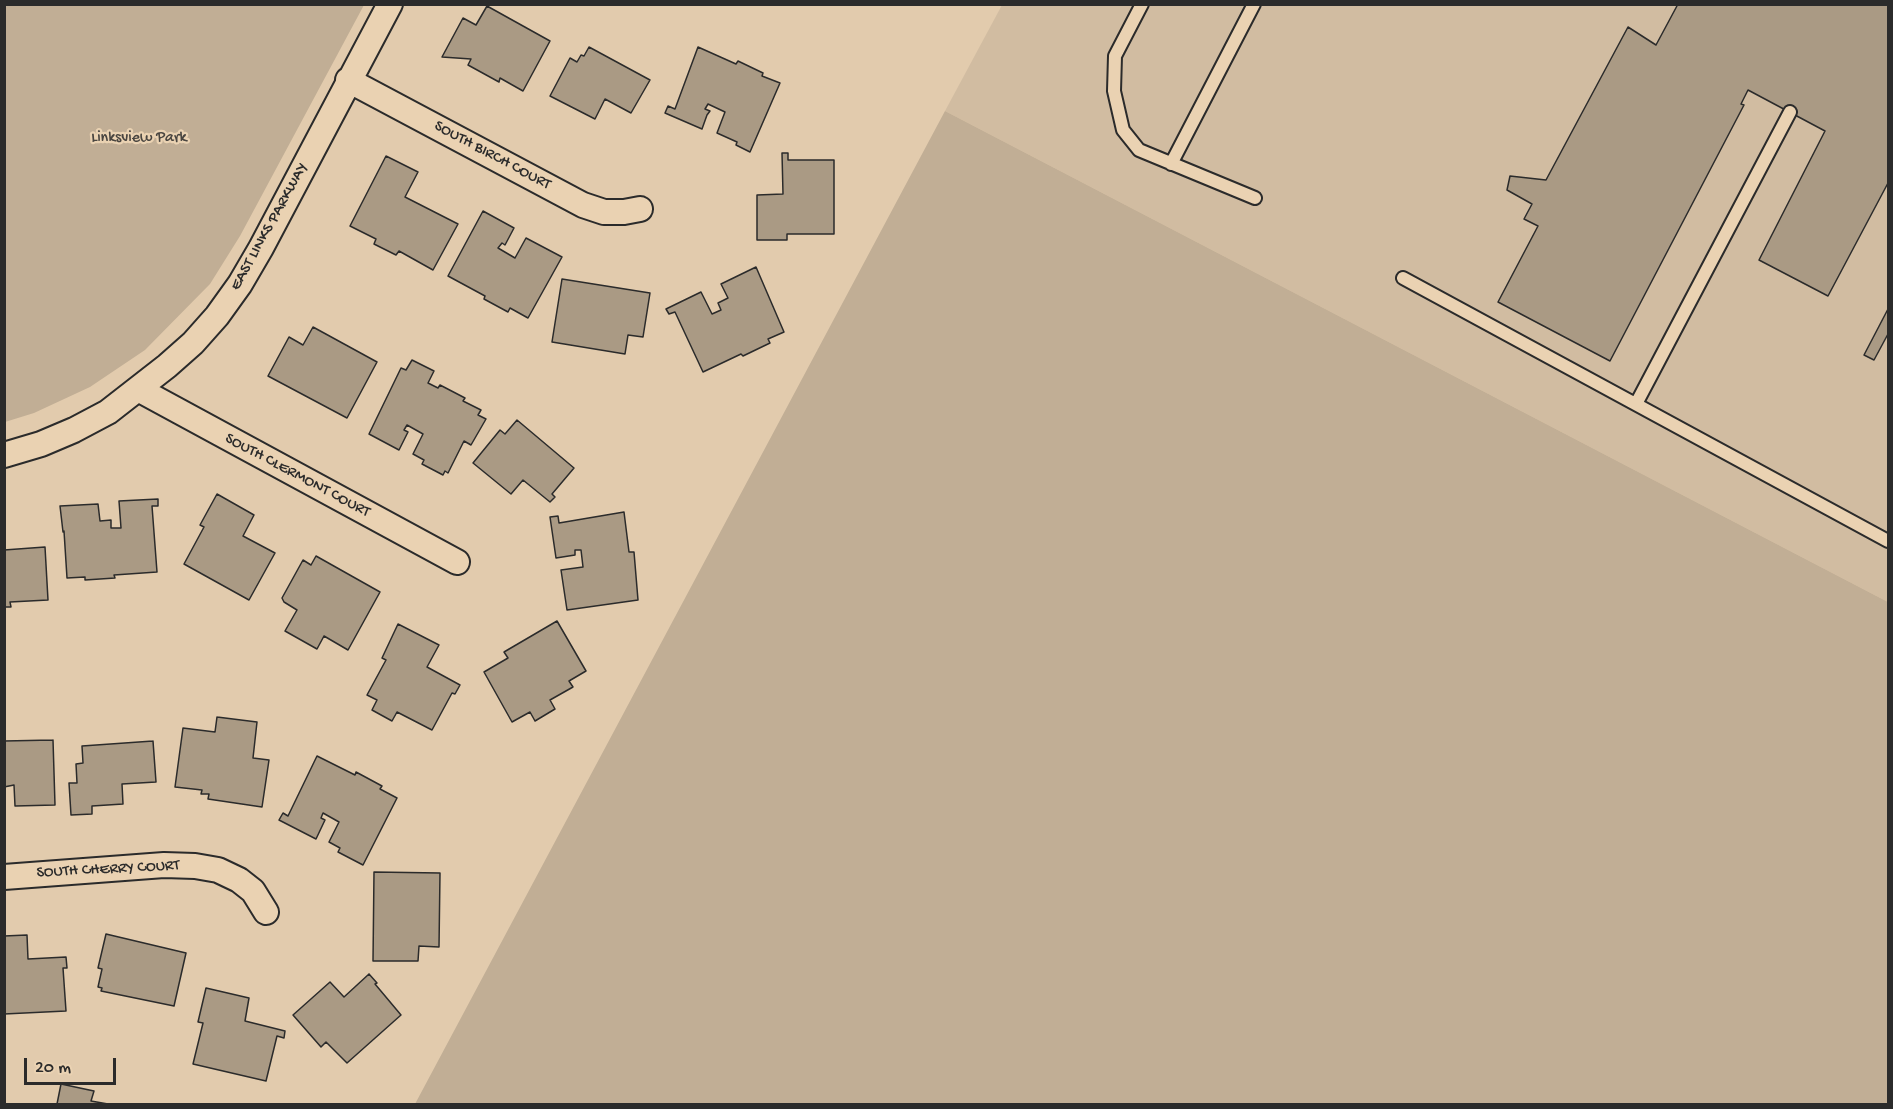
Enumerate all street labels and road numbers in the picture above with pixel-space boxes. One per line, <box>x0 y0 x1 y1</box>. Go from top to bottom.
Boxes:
street label: SOUTH BIRCH COURT <box>430 117 554 195</box>
street label: EAST LINKS PARKWAY <box>227 160 313 294</box>
street label: SOUTH CLERMONT COURT <box>221 430 373 522</box>
street label: SOUTH CHERRY COURT <box>36 857 180 883</box>

